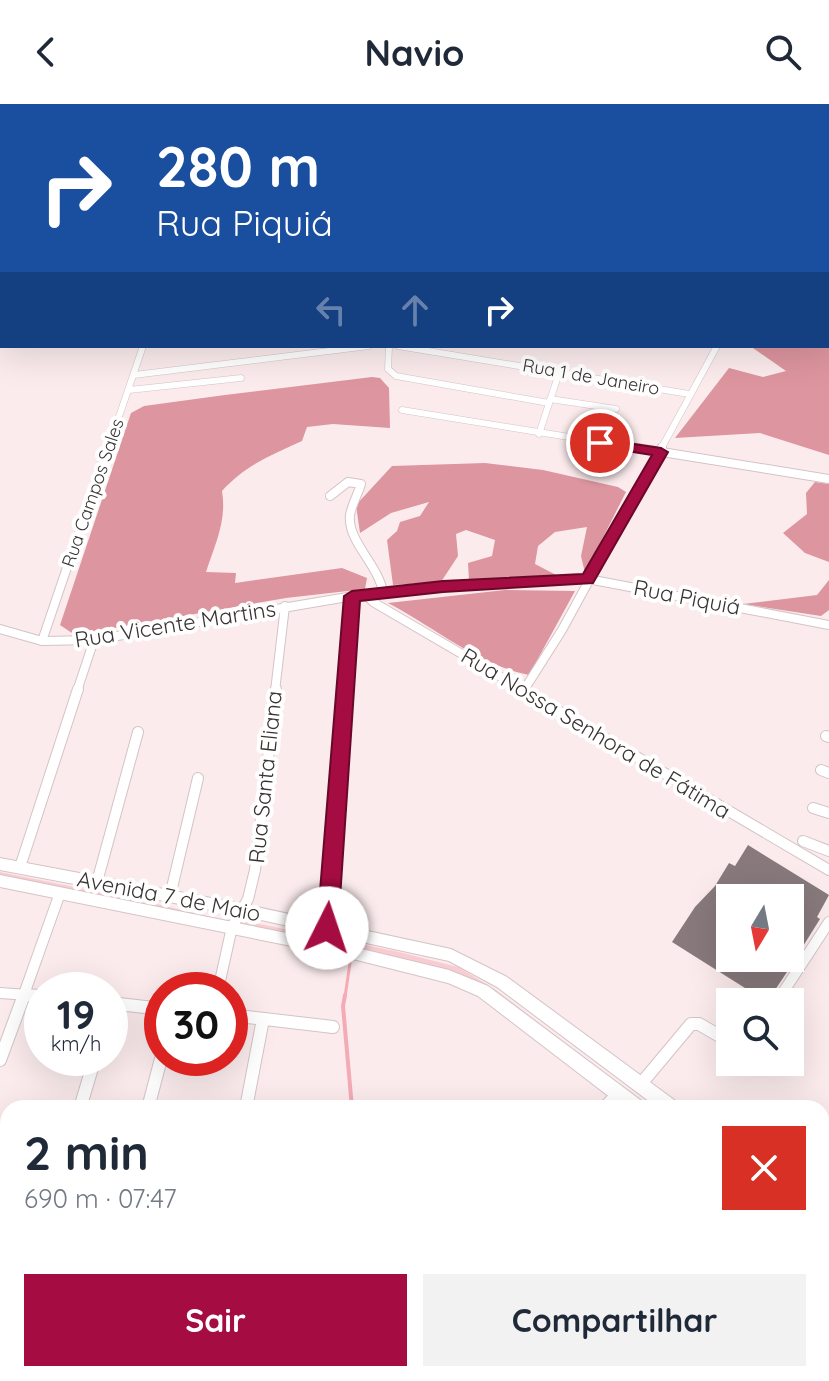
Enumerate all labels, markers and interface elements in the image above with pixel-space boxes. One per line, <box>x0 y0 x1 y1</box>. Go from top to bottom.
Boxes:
icon: back <box>24 30 68 74</box>
text: Navio <box>365 30 464 75</box>
icon: search <box>761 30 805 74</box>
text: 280 m <box>156 131 320 201</box>
icon: right <box>24 136 128 240</box>
text: Rua Piquiá <box>156 200 333 245</box>
icon: left <box>309 288 353 332</box>
icon: ahead <box>393 288 437 332</box>
icon: right <box>477 288 521 332</box>
street label: Rua 1 de Janeiro <box>521 353 661 400</box>
pin <box>566 409 634 477</box>
street label: Rua Campos Sales <box>56 415 129 570</box>
icon: arrive <box>578 421 622 465</box>
street label: Rua Piquiá <box>631 573 743 621</box>
street label: Rua Vicente Martins <box>72 594 278 654</box>
street label: Rua Nossa Senhora de Fátima <box>456 641 736 825</box>
street label: Rua Santa Eliana <box>242 689 288 865</box>
street label: Avenida 7 de Maio <box>75 864 263 928</box>
north arrow <box>716 884 804 972</box>
map controls <box>716 884 804 1076</box>
position arrow <box>285 886 369 970</box>
speed limit sign: 30 <box>144 972 248 1076</box>
button: search <box>716 988 804 1076</box>
text: 19 <box>57 989 95 1039</box>
text: km/h <box>51 1031 101 1056</box>
text: 2 min <box>24 1122 149 1182</box>
button: close <box>722 1126 806 1210</box>
text: 690 m · 07:47 <box>24 1182 177 1215</box>
button: Sair <box>24 1274 407 1366</box>
button: Compartilhar <box>423 1274 806 1366</box>

